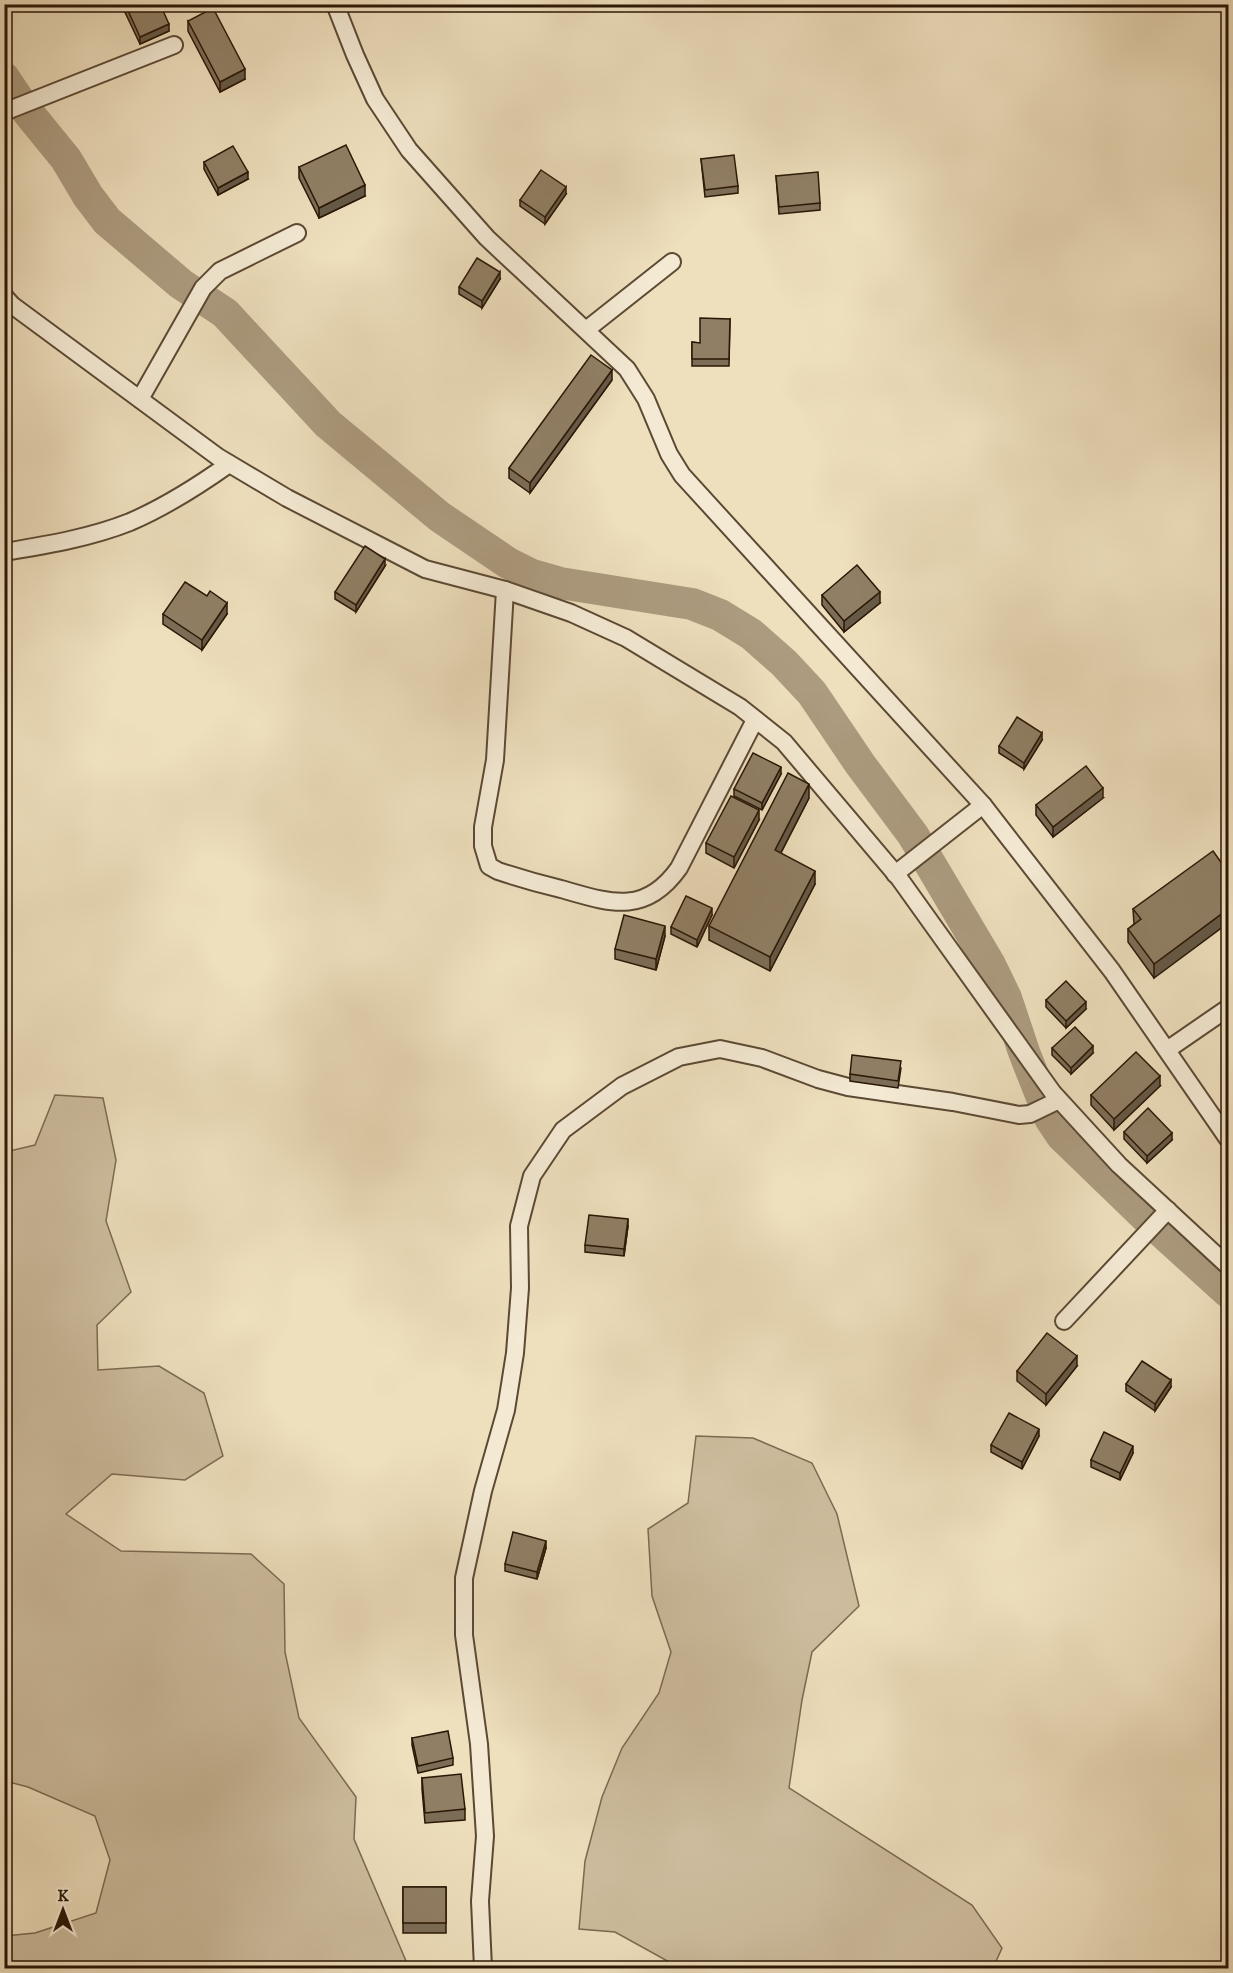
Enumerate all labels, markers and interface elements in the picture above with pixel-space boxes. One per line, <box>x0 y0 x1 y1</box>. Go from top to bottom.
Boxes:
north arrow <box>33 1880 93 1940</box>
text: K <box>57 1886 69 1906</box>

